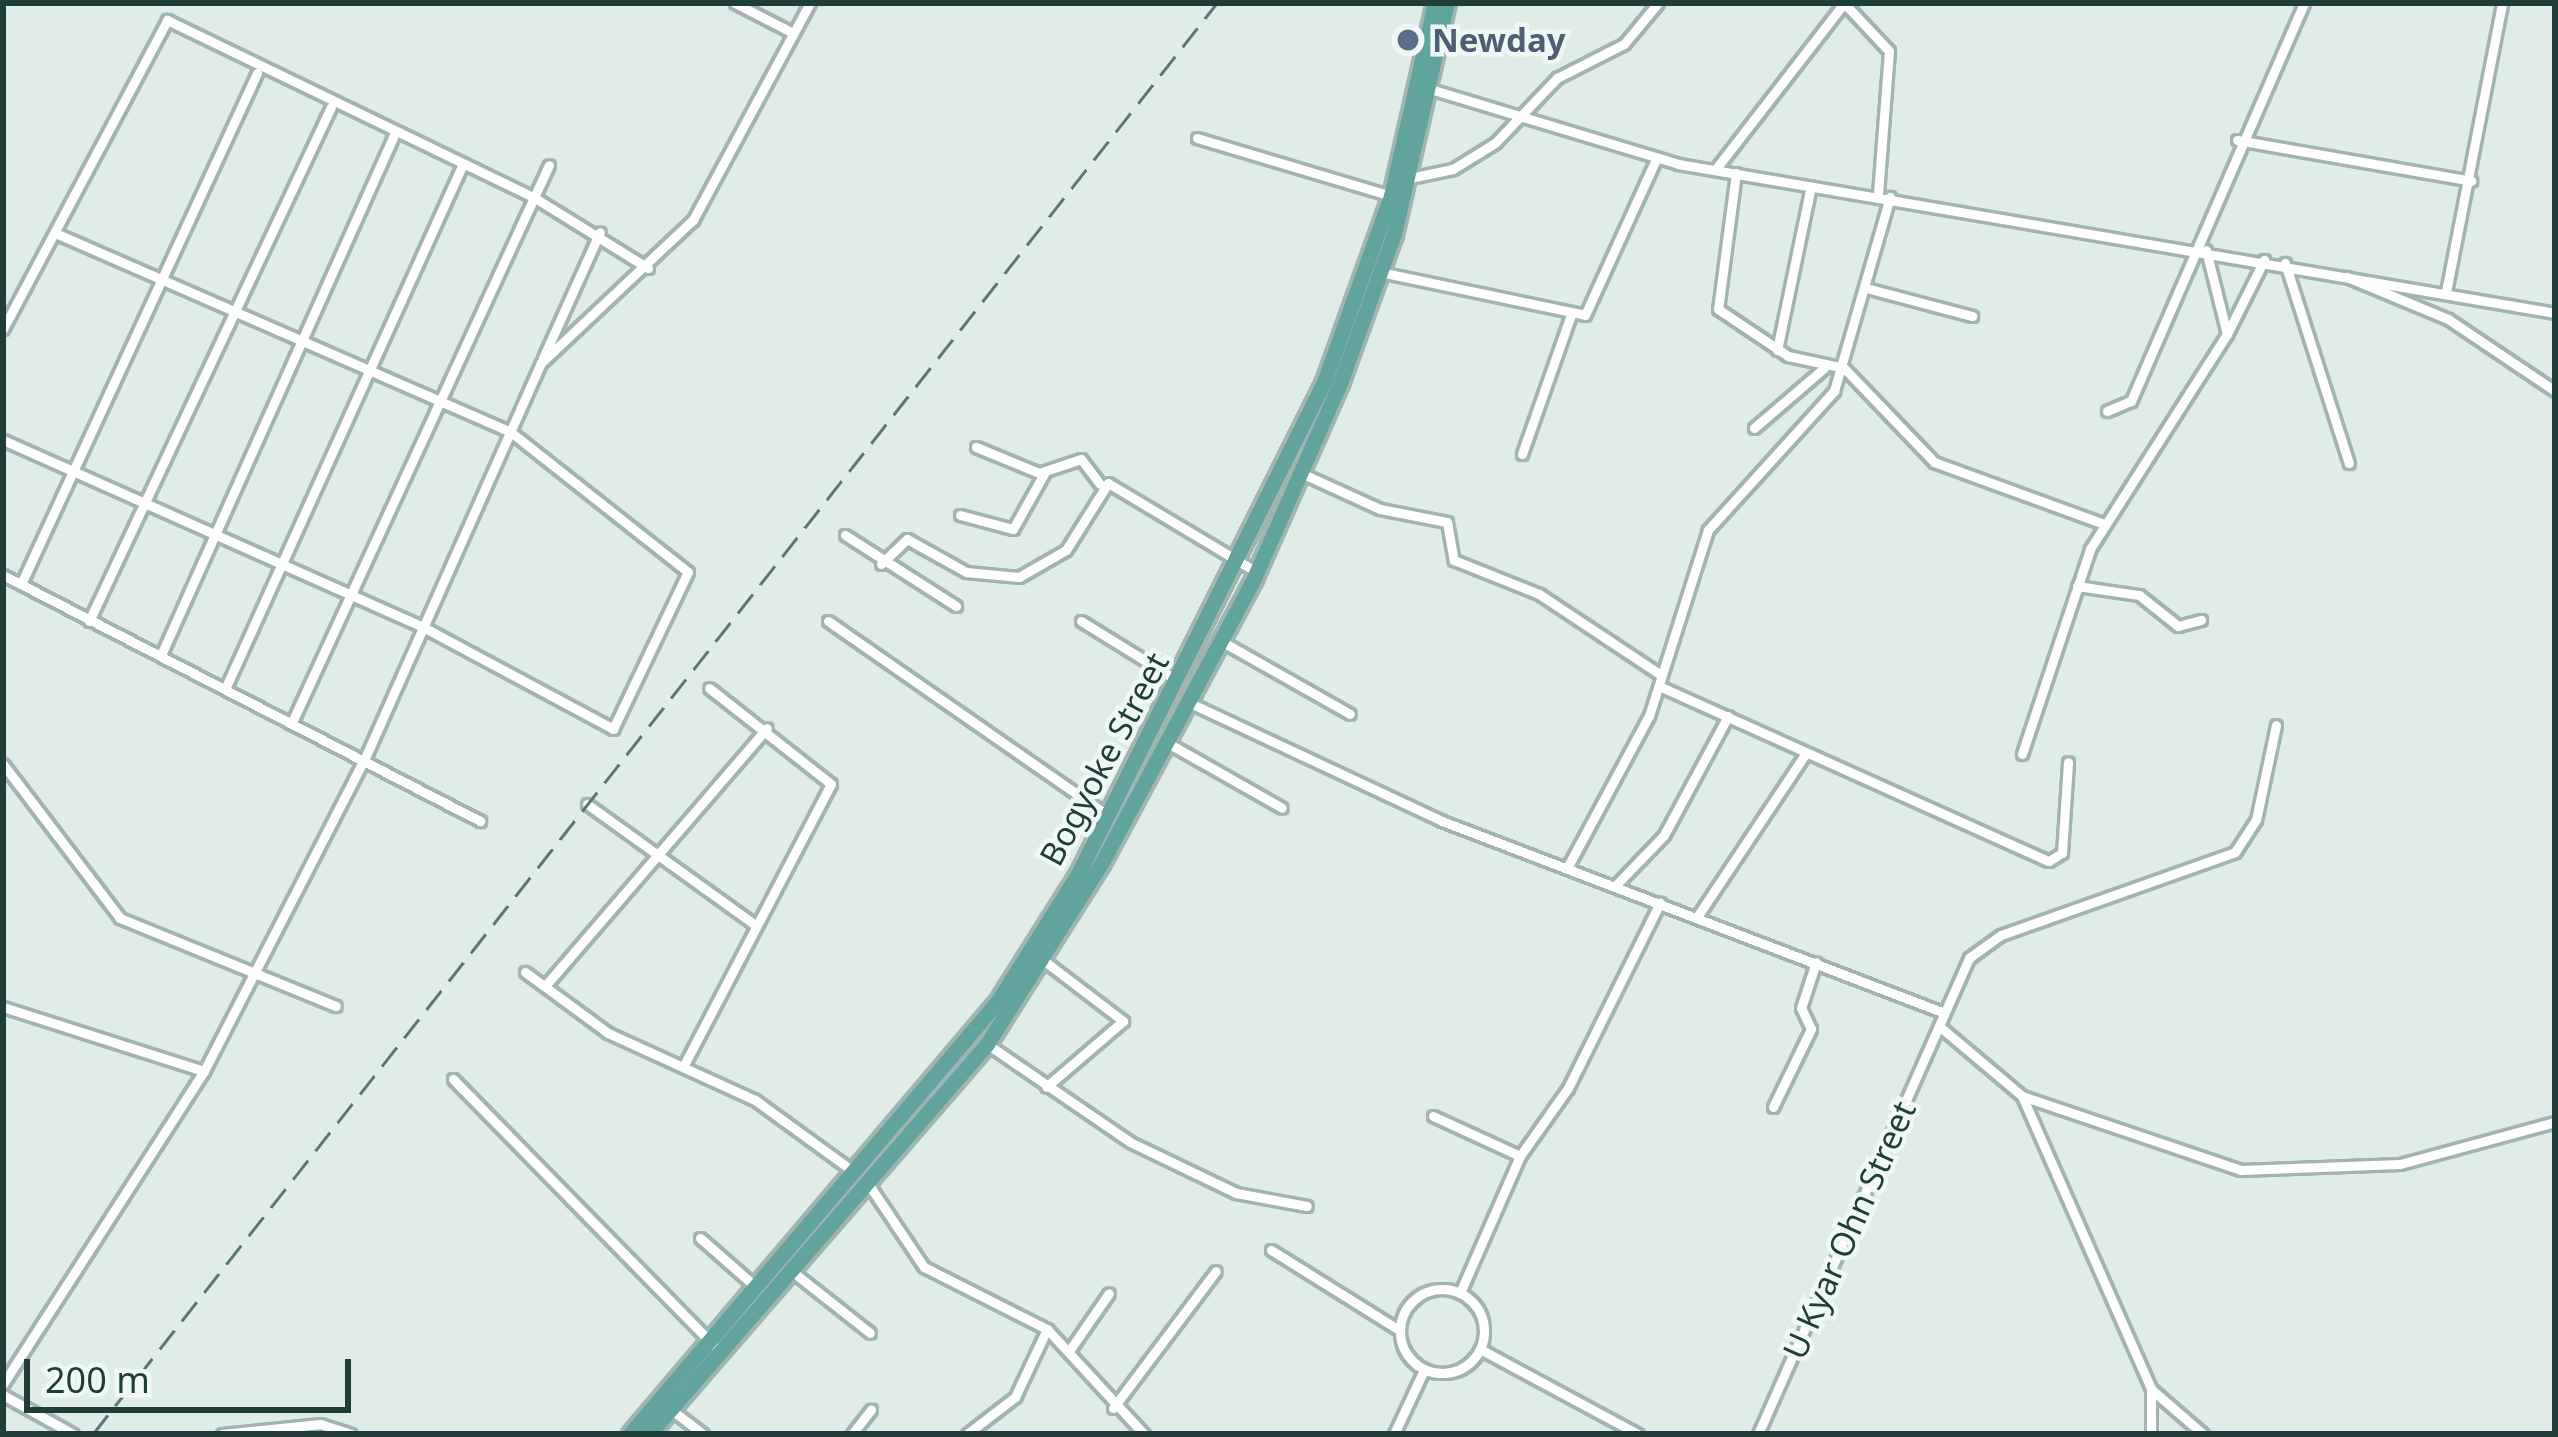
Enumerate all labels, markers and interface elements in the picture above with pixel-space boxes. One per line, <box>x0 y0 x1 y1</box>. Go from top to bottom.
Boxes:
place label: Newday <box>1432 20 1566 60</box>
marker: Newday <box>1395 27 1421 53</box>
street label: Bogyoke Street <box>1031 646 1177 872</box>
street label: U Kyar Ohn Street <box>1774 1095 1924 1365</box>
scale bar <box>30 1335 357 1409</box>
text: 200 m <box>45 1355 150 1404</box>

